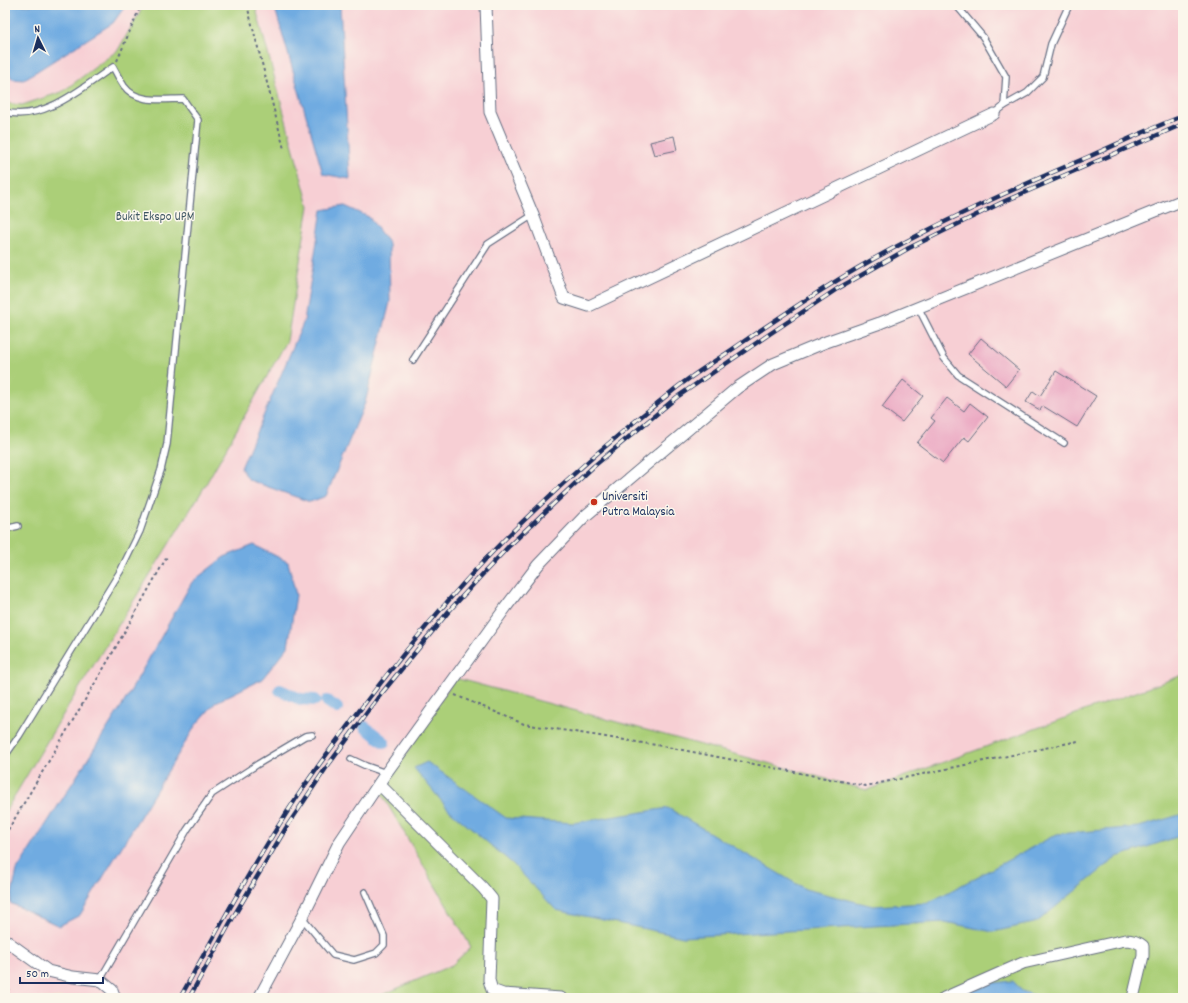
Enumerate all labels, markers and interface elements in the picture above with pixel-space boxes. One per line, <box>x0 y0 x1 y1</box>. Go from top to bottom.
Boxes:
north arrow <box>18 18 58 58</box>
text: N <box>34 22 41 38</box>
park label: Bukit Ekspo UPM <box>116 208 194 227</box>
place label: Universiti Putra Malaysia <box>602 488 675 522</box>
marker: Universiti Putra Malaysia <box>589 497 599 507</box>
scale bar <box>20 959 103 985</box>
text: 50 m <box>26 966 49 983</box>

